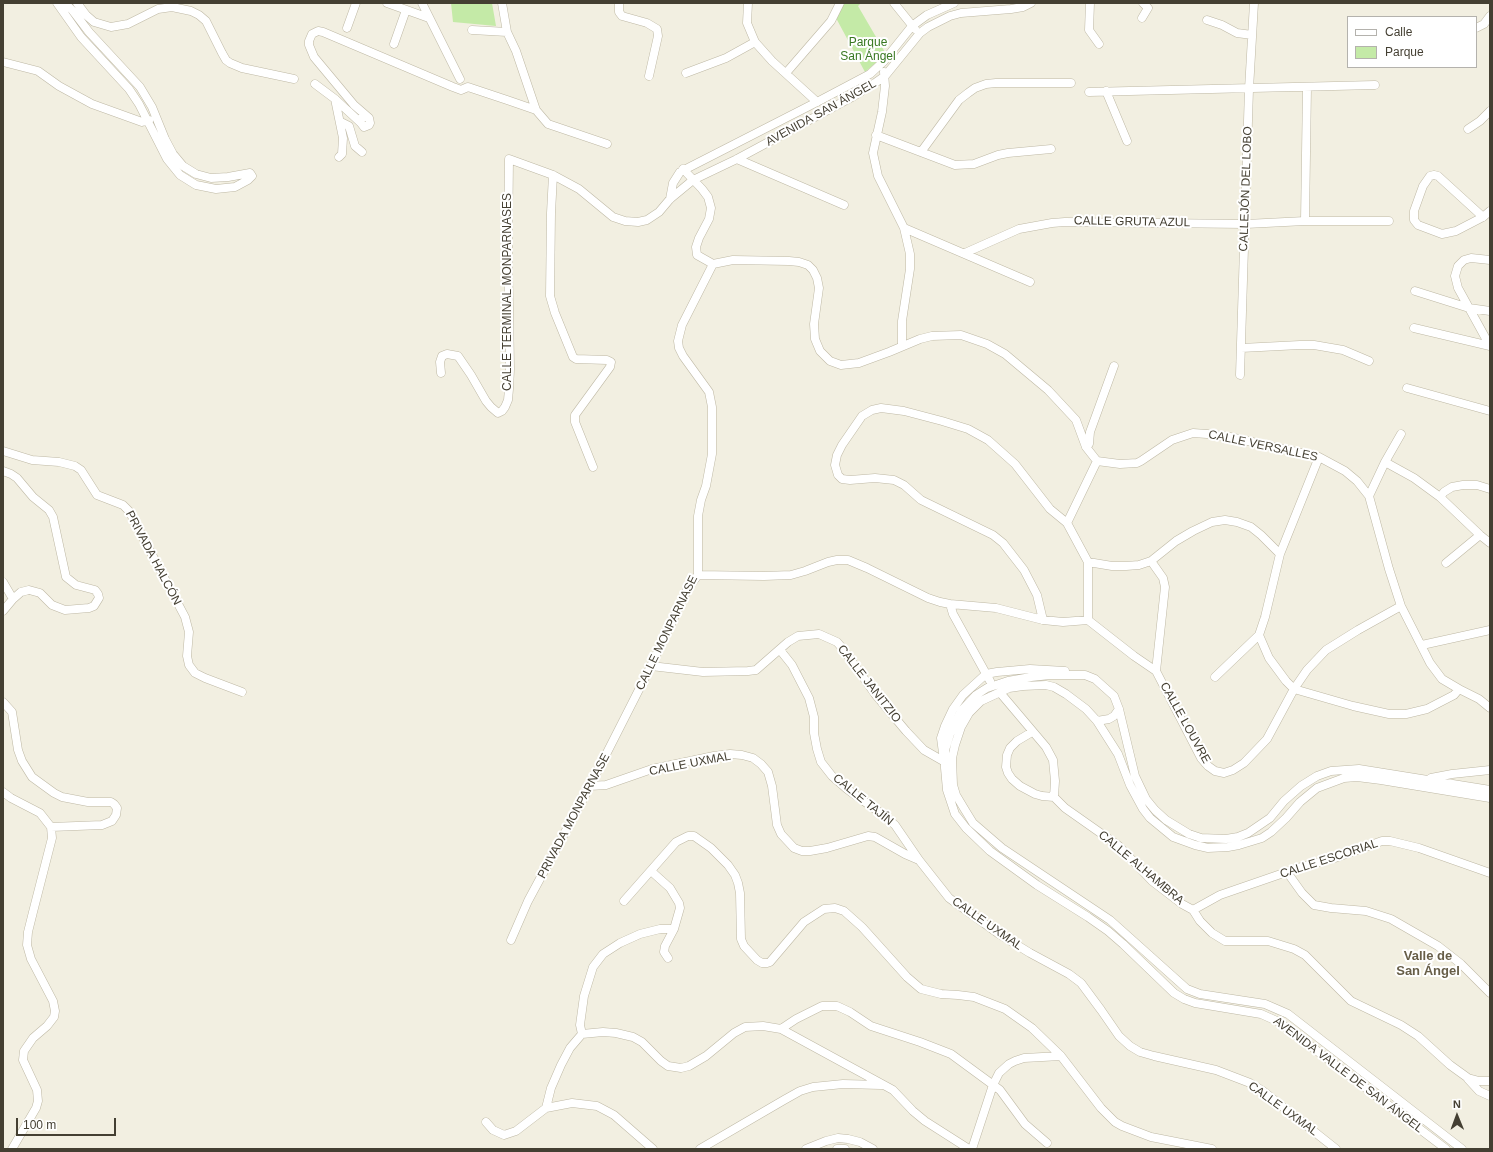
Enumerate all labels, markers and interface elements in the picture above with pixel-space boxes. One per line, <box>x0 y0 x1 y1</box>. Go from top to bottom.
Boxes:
legend <box>1347 16 1477 68</box>
text: Calle <box>1385 25 1412 39</box>
park label: Parque San Ángel <box>840 36 896 64</box>
text: Parque <box>1385 45 1424 59</box>
street label: AVENIDA SAN ÁNGEL <box>763 77 879 149</box>
street label: CALLEJÓN DEL LOBO <box>1237 126 1255 252</box>
street label: CALLE TERMINAL MONPARNASES <box>501 193 515 391</box>
street label: CALLE GRUTA AZUL <box>1074 214 1190 230</box>
street label: CALLE VERSALLES <box>1207 427 1319 465</box>
street label: PRIVADA HALCÓN <box>122 508 184 608</box>
street label: CALLE MONPARNASE <box>633 573 701 693</box>
street label: CALLE JANITZIO <box>834 642 904 726</box>
street label: CALLE LOUVRE <box>1157 680 1213 766</box>
street label: CALLE UXMAL <box>648 749 732 779</box>
street label: PRIVADA MONPARNASE <box>535 751 613 881</box>
street label: CALLE TAJÍN <box>830 771 896 829</box>
street label: CALLE ALHAMBRA <box>1095 828 1187 908</box>
street label: CALLE ESCORIAL <box>1278 836 1380 882</box>
street label: CALLE UXMAL <box>949 894 1025 954</box>
district label: Valle de San Ángel <box>1396 948 1460 979</box>
street label: AVENIDA VALLE DE SAN ÁNGEL <box>1270 1014 1426 1136</box>
street label: CALLE UXMAL <box>1245 1079 1321 1139</box>
north arrow <box>1437 1096 1477 1136</box>
text: N <box>1453 1098 1461 1110</box>
scale bar <box>18 1110 118 1136</box>
text: 100 m <box>23 1118 56 1132</box>

